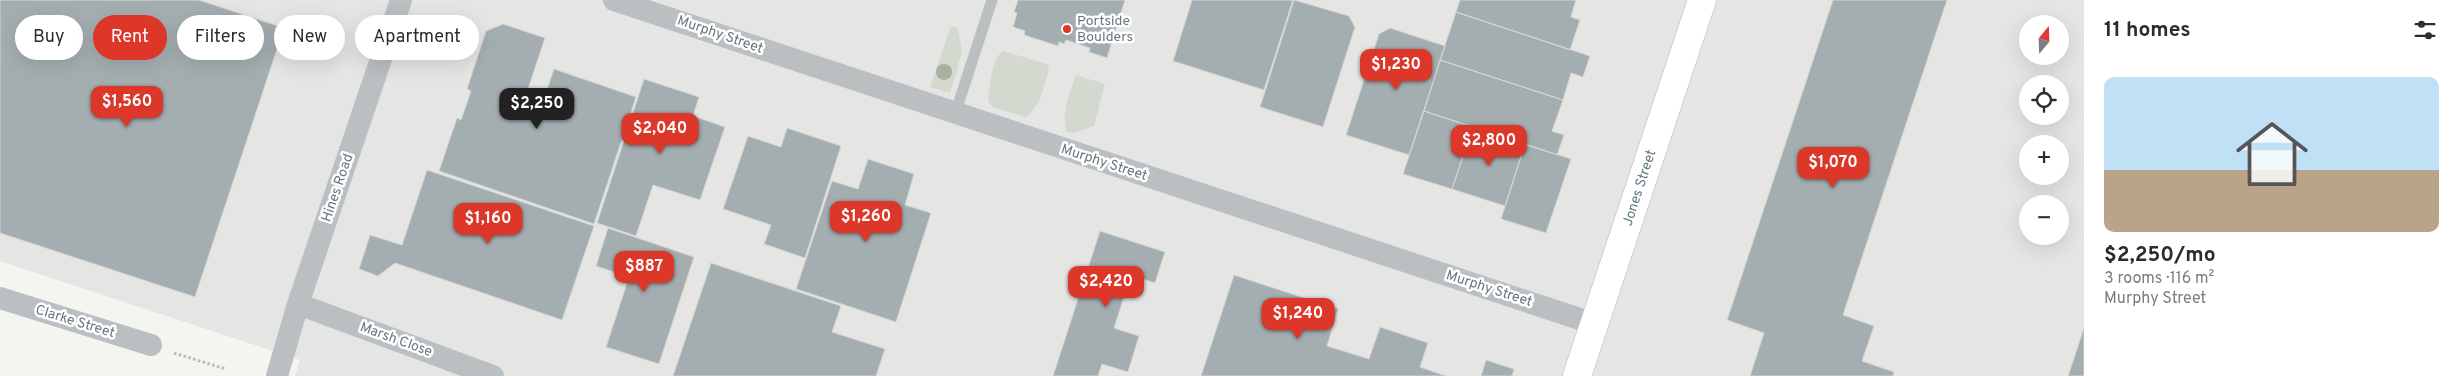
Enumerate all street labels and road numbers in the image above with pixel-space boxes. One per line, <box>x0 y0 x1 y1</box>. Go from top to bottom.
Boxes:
street label: Murphy Street <box>675 12 765 58</box>
street label: Murphy Street <box>1059 141 1149 185</box>
street label: Jones Street <box>1620 148 1660 228</box>
street label: Hines Road <box>318 152 358 224</box>
street label: Murphy Street <box>1444 267 1534 311</box>
street label: Clarke Street <box>33 302 117 342</box>
street label: Marsh Close <box>357 319 435 361</box>

